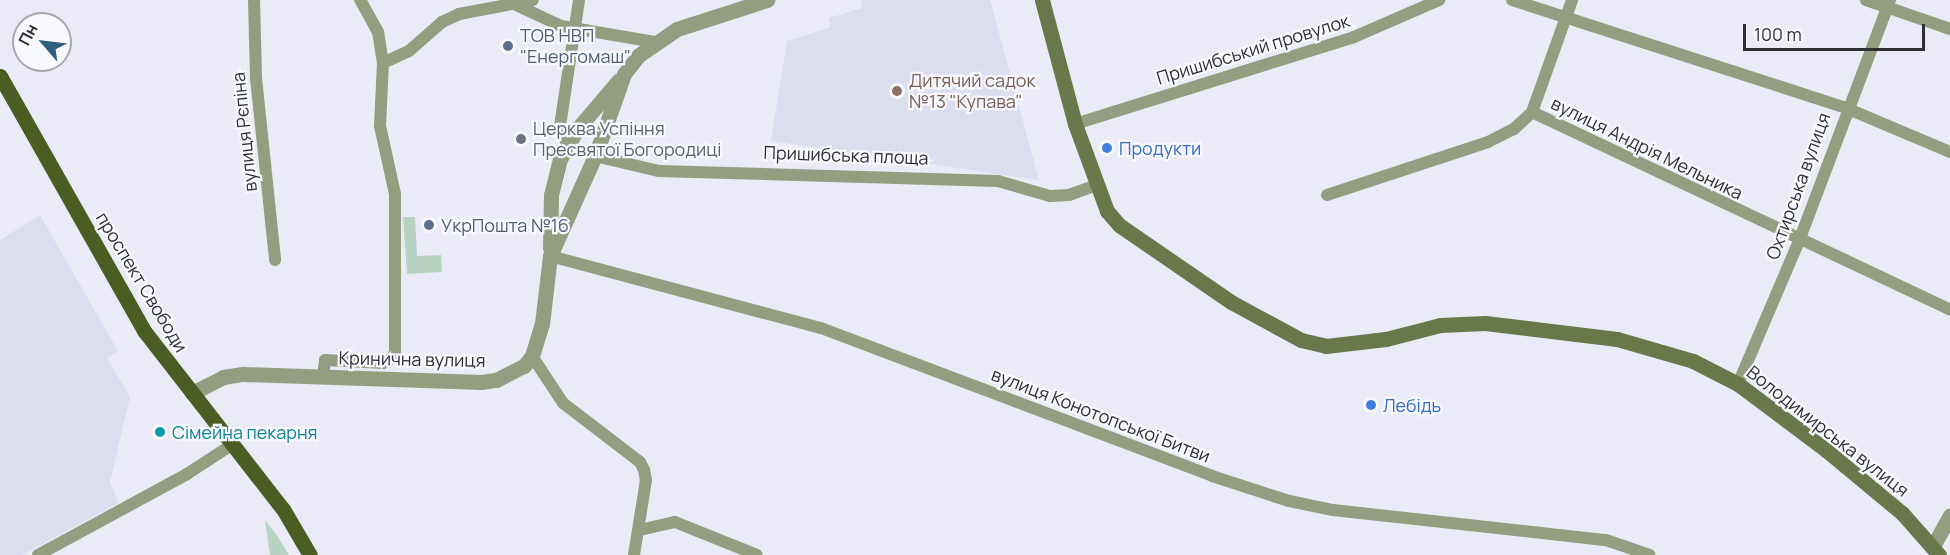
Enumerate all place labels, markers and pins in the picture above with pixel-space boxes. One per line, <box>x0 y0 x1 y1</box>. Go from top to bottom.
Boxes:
place label: ТОВ НВП "Енергомаш" <box>520 25 631 68</box>
marker: ТОВ НВП "Енергомаш" <box>501 39 515 53</box>
place label: Дитячий садок №13 "Купава" <box>909 70 1035 112</box>
marker: Дитячий садок №13 "Купава" <box>890 84 904 98</box>
place label: Церква Успіння Пресвятої Богородиці <box>533 118 722 160</box>
marker: Церква Успіння Пресвятої Богородиці <box>514 132 528 146</box>
place label: Продукти <box>1119 137 1201 159</box>
marker: Продукти <box>1100 141 1114 155</box>
place label: УкрПошта №16 <box>441 214 569 236</box>
marker: УкрПошта №16 <box>422 218 436 232</box>
place label: Лебідь <box>1383 394 1441 416</box>
marker: Лебідь <box>1364 398 1378 412</box>
place label: Сімейна пекарня <box>172 421 317 443</box>
marker: Сімейна пекарня <box>153 425 167 439</box>

